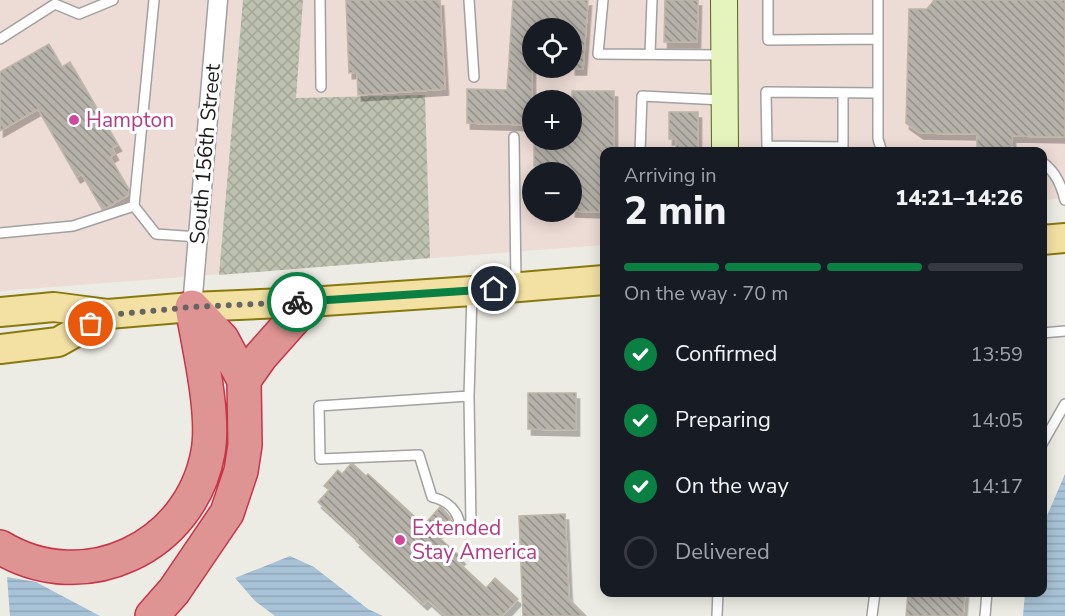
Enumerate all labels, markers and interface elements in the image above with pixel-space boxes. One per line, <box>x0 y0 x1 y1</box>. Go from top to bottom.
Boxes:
map controls <box>522 18 582 222</box>
button: locate <box>522 18 582 78</box>
street label: South 156th Street <box>183 62 227 245</box>
button: + <box>522 90 582 150</box>
place label: Hampton <box>86 106 174 134</box>
marker: Hampton <box>67 113 81 127</box>
button: − <box>522 162 582 222</box>
text: Arriving in <box>624 162 717 189</box>
text: 14:21–14:26 <box>895 183 1023 213</box>
text: 2 min <box>624 185 727 238</box>
pin <box>468 263 519 314</box>
courier <box>267 272 327 332</box>
icon: home <box>477 272 510 305</box>
text: On the way · 70 m <box>624 280 788 307</box>
icon: bike <box>281 286 314 319</box>
pin <box>65 298 116 349</box>
icon: bag <box>74 307 107 340</box>
icon: check <box>624 338 657 371</box>
text: Confirmed <box>675 339 777 369</box>
text: 13:59 <box>970 341 1023 368</box>
icon: check <box>624 404 657 437</box>
text: Preparing <box>675 405 771 435</box>
text: 14:05 <box>970 407 1023 434</box>
icon: check <box>624 470 657 503</box>
text: On the way <box>675 471 789 501</box>
text: 14:17 <box>970 473 1023 500</box>
place label: Extended Stay America <box>412 514 537 566</box>
marker: Extended Stay America <box>393 533 407 547</box>
text: Delivered <box>675 537 770 567</box>

